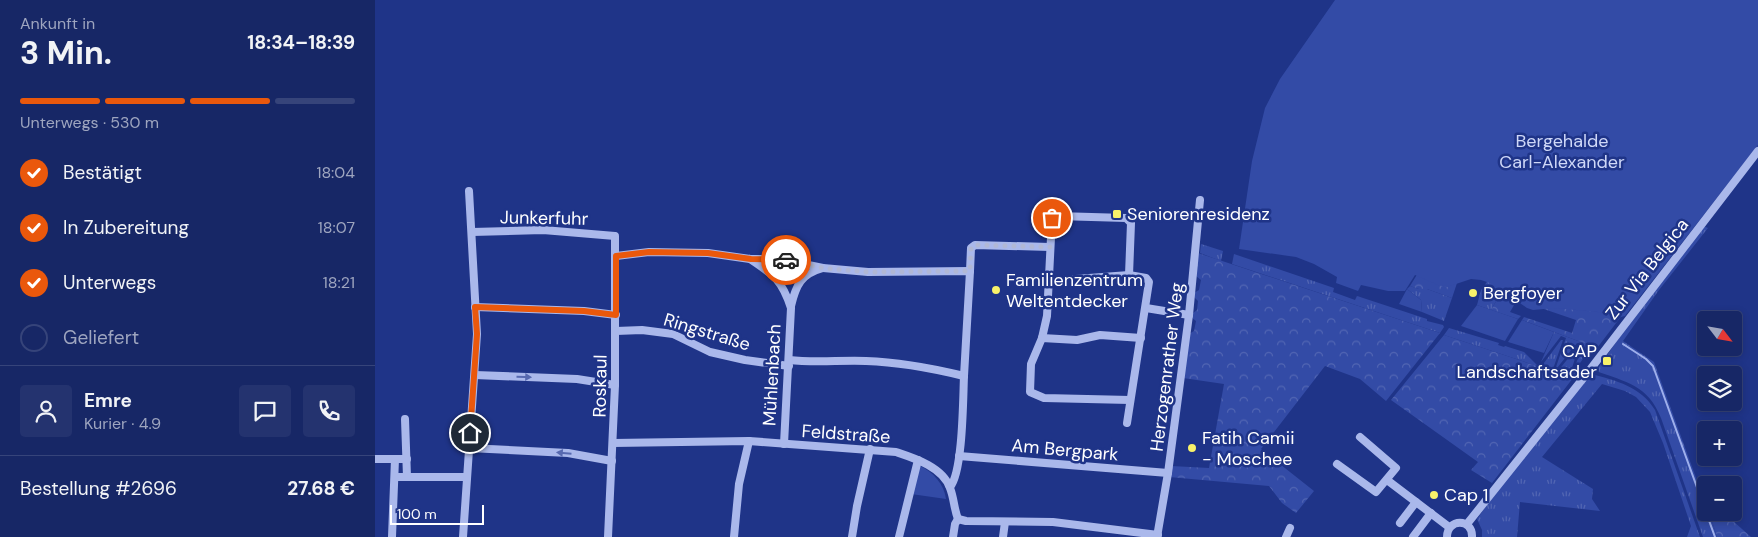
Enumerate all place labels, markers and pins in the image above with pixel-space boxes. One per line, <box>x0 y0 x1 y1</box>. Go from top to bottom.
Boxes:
pin <box>1031 197 1073 239</box>
place label: Seniorenresidenz <box>1127 202 1270 226</box>
marker: Seniorenresidenz <box>1111 208 1123 220</box>
place label: Familienzentrum Weltentdecker <box>1006 268 1143 313</box>
place label: Bergfoyer <box>1483 281 1563 305</box>
marker: Familienzentrum Weltentdecker <box>990 284 1002 296</box>
marker: Bergfoyer <box>1467 287 1479 299</box>
place label: CAP Landschaftsader <box>1456 339 1597 384</box>
marker: CAP Landschaftsader <box>1601 355 1613 367</box>
pin <box>449 412 491 454</box>
place label: Fatih Camii - Moschee <box>1202 426 1294 471</box>
marker: Fatih Camii - Moschee <box>1186 442 1198 454</box>
place label: Cap 1 <box>1444 483 1488 507</box>
marker: Cap 1 <box>1428 489 1440 501</box>

